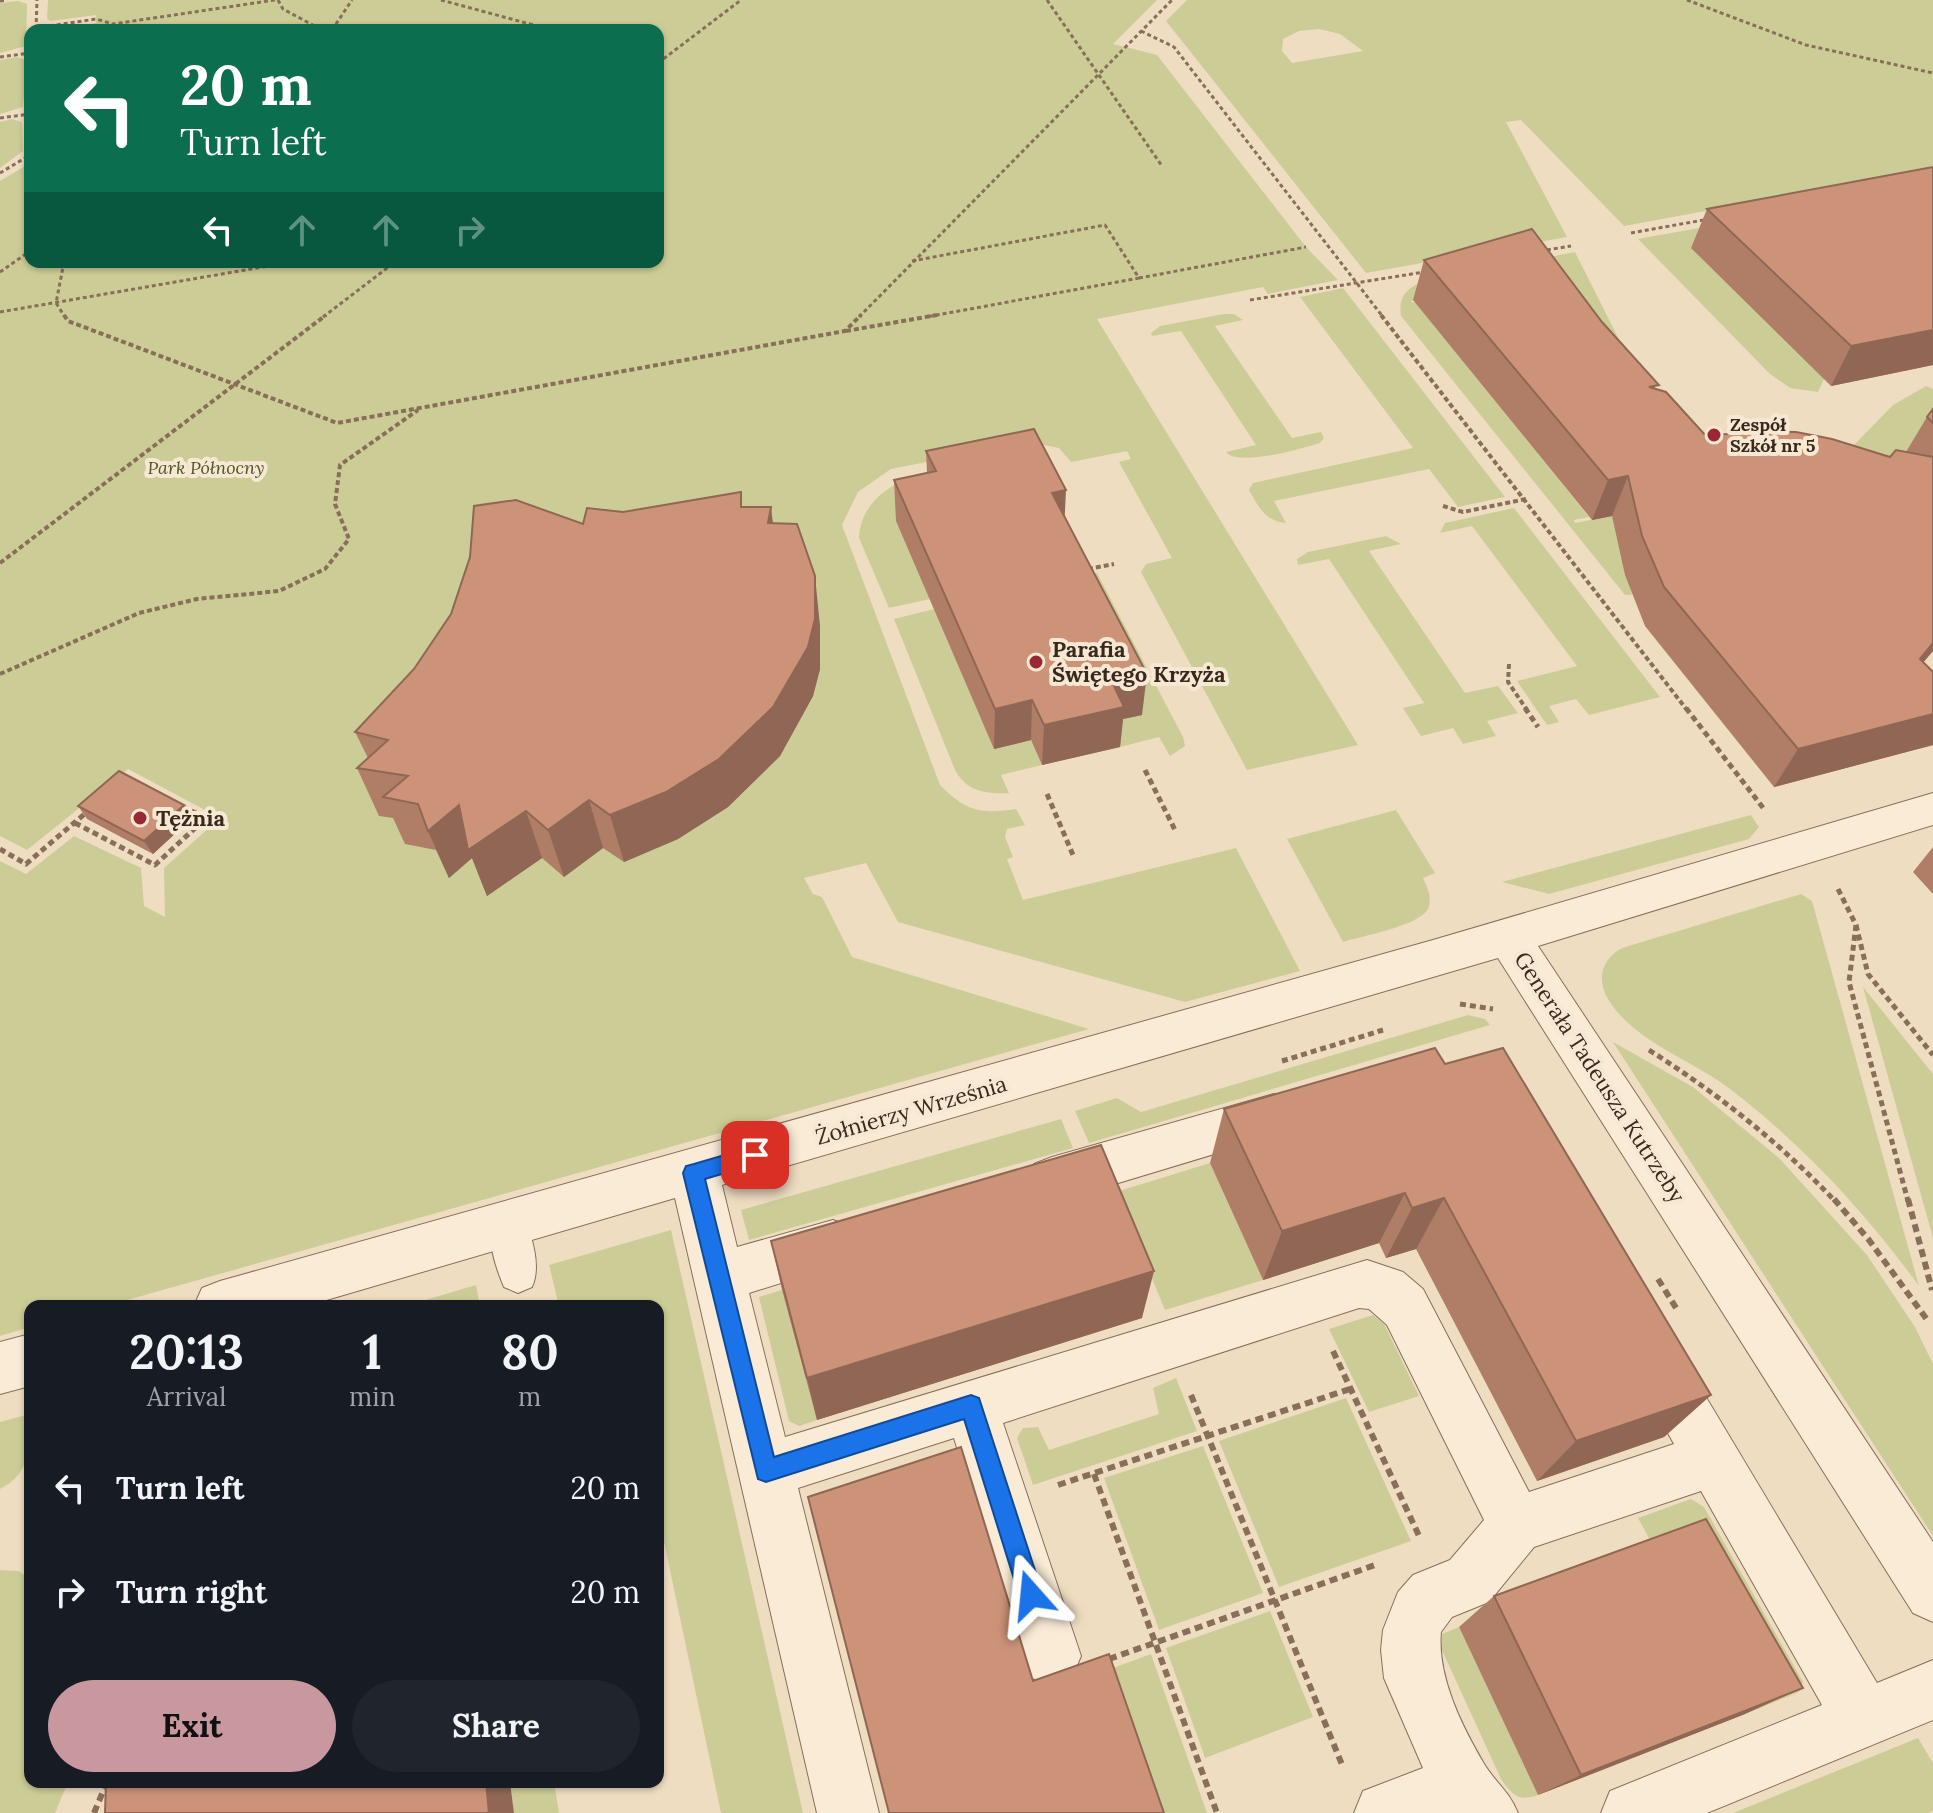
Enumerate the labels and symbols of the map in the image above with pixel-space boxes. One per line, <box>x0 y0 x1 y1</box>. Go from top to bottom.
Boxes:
place label: Zespół Szkół nr 5 <box>1730 413 1816 457</box>
marker: Zespół Szkół nr 5 <box>1705 426 1723 444</box>
park label: Park Północny <box>148 456 264 479</box>
place label: Parafia Świętego Krzyża <box>1052 635 1226 688</box>
marker: Parafia Świętego Krzyża <box>1027 653 1045 671</box>
place label: Tężnia <box>156 804 226 832</box>
marker: Tężnia <box>131 809 149 827</box>
street label: Generała Tadeusza Kutrzeby <box>1508 946 1692 1208</box>
street label: Żołnierzy Września <box>812 1069 1010 1151</box>
pin <box>721 1121 789 1189</box>
position arrow <box>989 1553 1073 1637</box>

